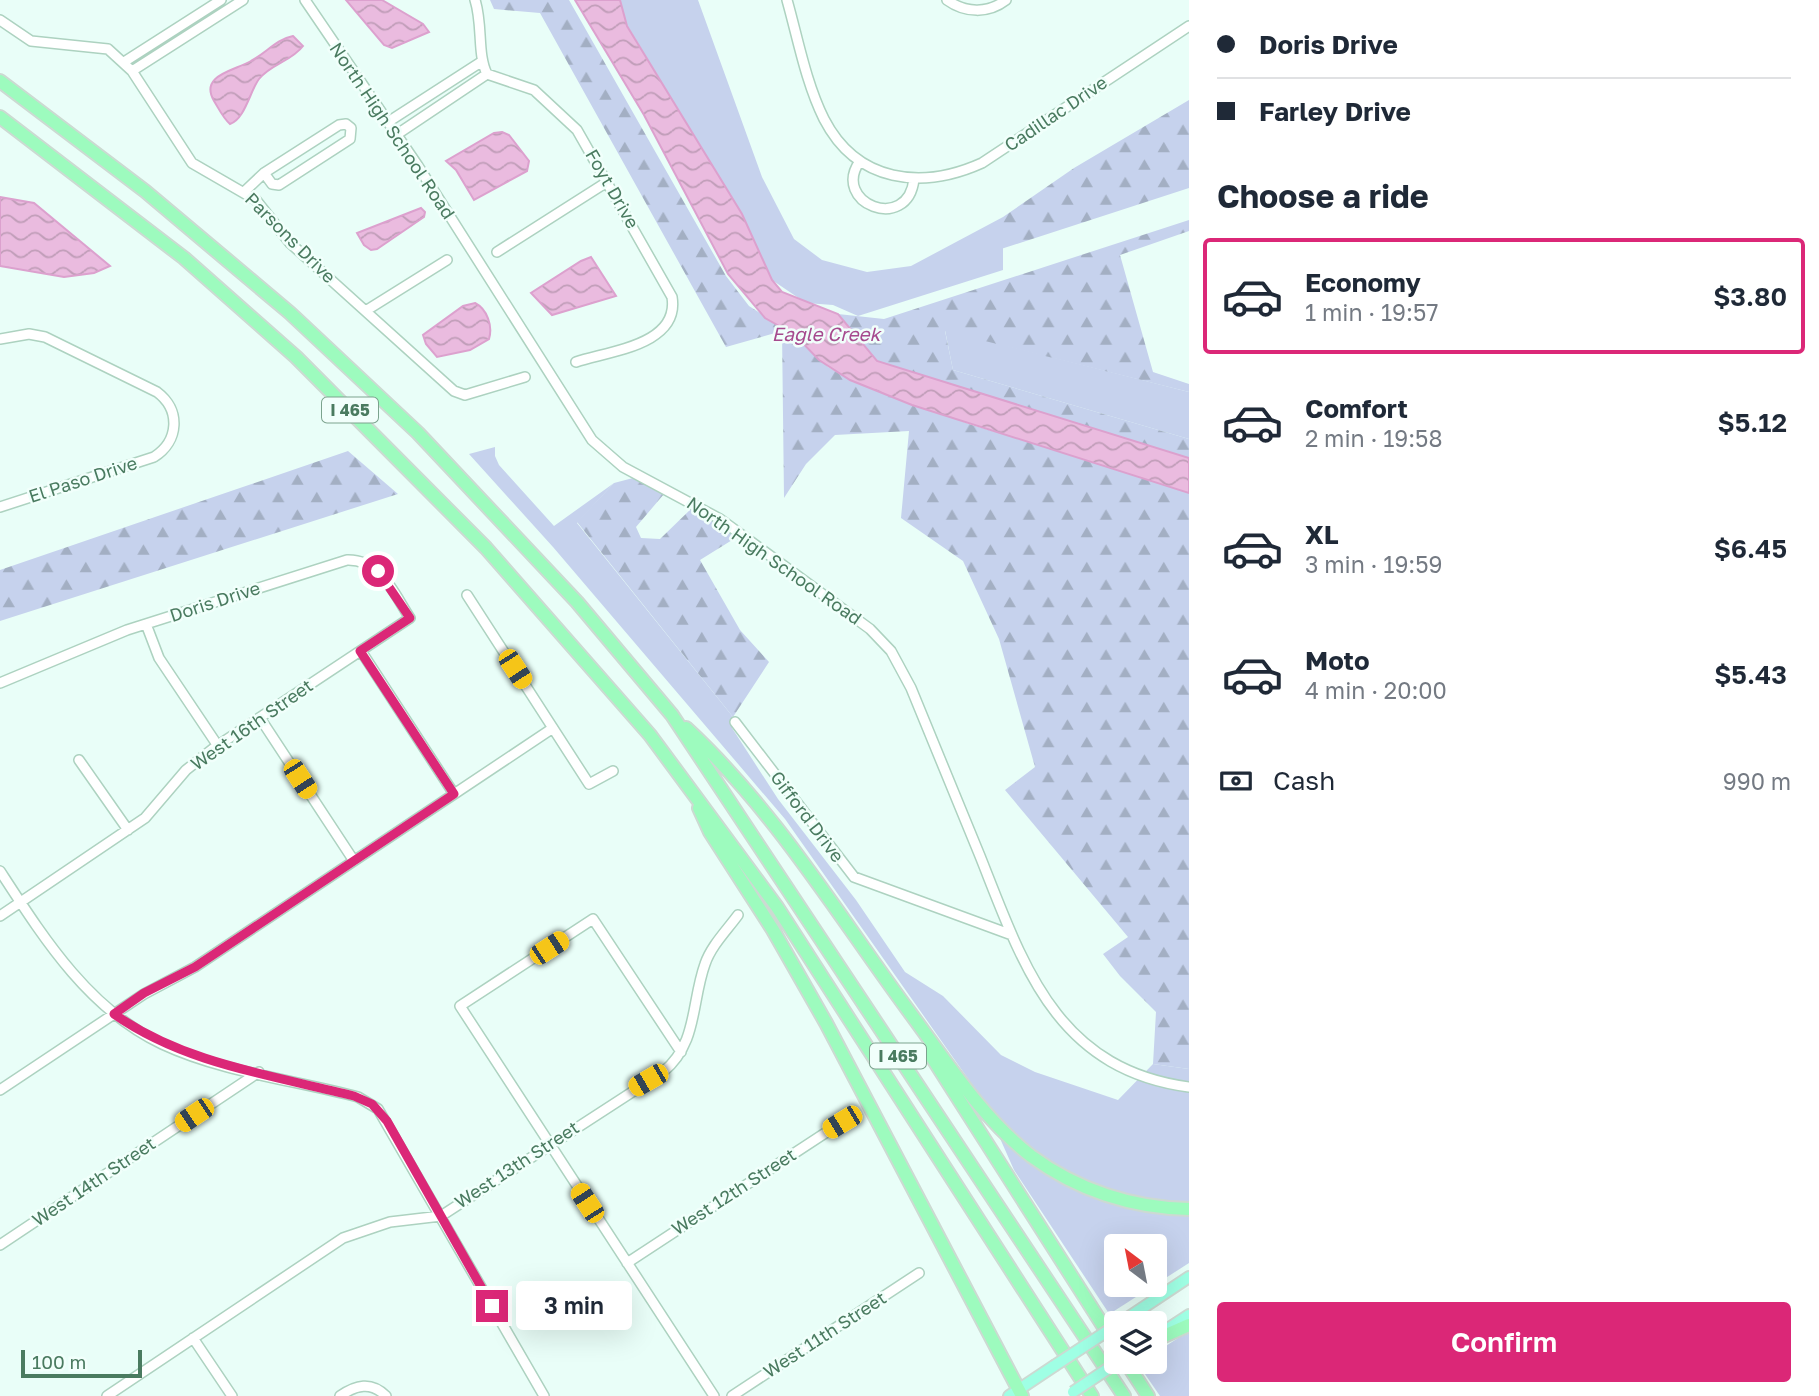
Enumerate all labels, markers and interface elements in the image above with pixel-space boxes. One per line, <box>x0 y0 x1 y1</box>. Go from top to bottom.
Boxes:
text: Doris Drive <box>1259 29 1398 60</box>
street label: North High School Road <box>326 38 460 223</box>
street label: Cadillac Drive <box>1000 71 1111 156</box>
text: Farley Drive <box>1259 96 1411 127</box>
street label: Foyt Drive <box>581 145 644 232</box>
text: Choose a ride <box>1217 177 1429 215</box>
street label: Parsons Drive <box>241 187 341 287</box>
icon: car <box>1221 265 1284 328</box>
text: Economy <box>1305 267 1421 298</box>
text: $3.80 <box>1713 281 1787 312</box>
text: 1 min · 19:57 <box>1305 298 1438 326</box>
water label: Eagle Creek <box>772 322 882 345</box>
icon: car <box>1221 391 1284 454</box>
text: Comfort <box>1305 393 1408 424</box>
road number: I 465 <box>322 398 378 422</box>
text: $5.12 <box>1718 407 1787 438</box>
text: 2 min · 19:58 <box>1305 424 1443 452</box>
street label: El Paso Drive <box>26 451 140 507</box>
street label: North High School Road <box>683 491 866 629</box>
icon: car <box>1221 517 1284 580</box>
text: XL <box>1305 519 1339 550</box>
text: $6.45 <box>1714 533 1787 564</box>
text: 3 min · 19:59 <box>1305 550 1443 578</box>
route start <box>362 555 394 587</box>
street label: Doris Drive <box>167 576 263 626</box>
icon: car <box>1221 643 1284 706</box>
text: Moto <box>1305 645 1370 676</box>
car <box>495 646 536 692</box>
text: $5.43 <box>1714 659 1787 690</box>
street label: West 16th Street <box>186 674 317 774</box>
text: 4 min · 20:00 <box>1305 676 1447 704</box>
car <box>280 756 321 802</box>
icon: cash <box>1217 762 1255 800</box>
text: Cash <box>1273 765 1335 796</box>
street label: Gifford Drive <box>766 766 849 866</box>
text: 990 m <box>1723 767 1791 795</box>
car <box>526 928 573 968</box>
road number: I 465 <box>870 1044 926 1068</box>
car <box>625 1060 672 1100</box>
car <box>171 1095 218 1135</box>
car <box>819 1102 866 1142</box>
street label: West 13th Street <box>450 1116 583 1212</box>
street label: West 14th Street <box>28 1132 159 1231</box>
street label: West 12th Street <box>667 1143 800 1239</box>
car <box>567 1180 608 1226</box>
north arrow <box>1104 1234 1167 1297</box>
map controls <box>1104 1234 1167 1374</box>
callout: 3 min <box>516 1282 632 1330</box>
street label: West 11th Street <box>759 1286 890 1382</box>
route end <box>476 1290 508 1322</box>
text: 3 min <box>544 1291 604 1319</box>
button: Confirm <box>1217 1302 1791 1382</box>
button: layers <box>1104 1311 1167 1374</box>
scale bar <box>21 1347 142 1379</box>
text: 100 m <box>32 1350 86 1373</box>

